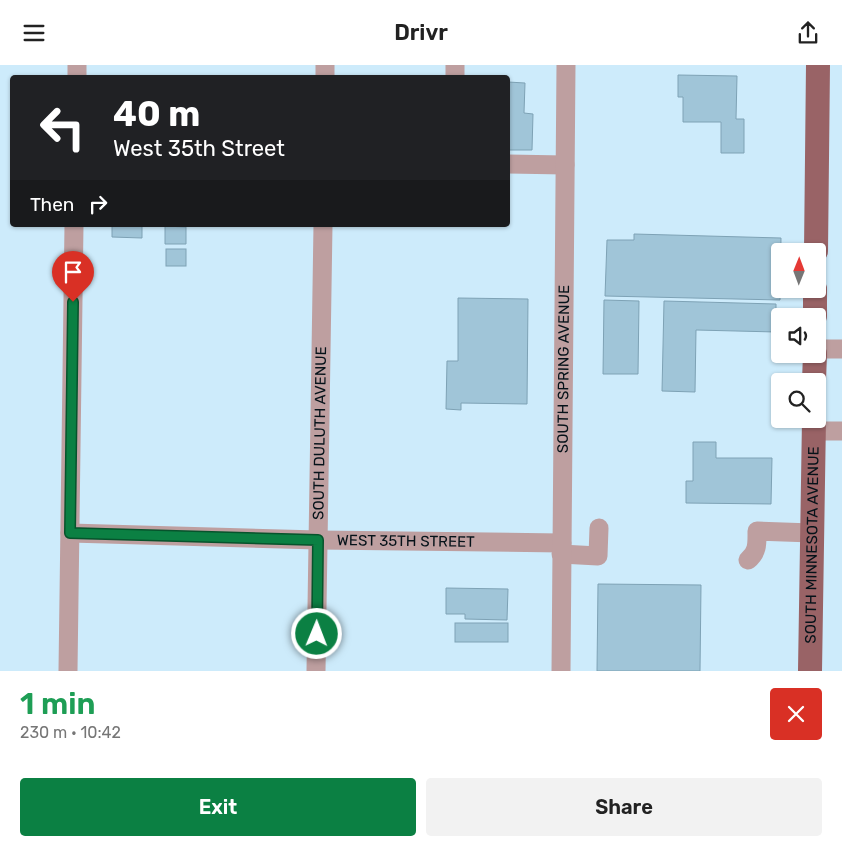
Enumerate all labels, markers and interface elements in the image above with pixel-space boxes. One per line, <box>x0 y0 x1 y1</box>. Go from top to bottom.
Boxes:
icon: menu <box>20 19 48 47</box>
text: Drivr <box>394 19 448 46</box>
icon: share <box>794 19 822 47</box>
text: 40 m <box>113 93 200 135</box>
icon: left <box>30 95 95 160</box>
text: West 35th Street <box>113 135 285 162</box>
icon: right <box>84 190 112 218</box>
text: Then <box>30 193 74 216</box>
north arrow <box>771 243 826 297</box>
map controls <box>771 243 826 428</box>
pin <box>52 251 94 302</box>
icon: arrive <box>59 258 87 286</box>
street label: SOUTH SPRING AVENUE <box>554 285 573 453</box>
button: sound <box>771 308 826 363</box>
street label: SOUTH DULUTH AVENUE <box>309 346 330 520</box>
button: search <box>771 373 826 428</box>
street label: SOUTH MINNESOTA AVENUE <box>801 446 823 644</box>
street label: WEST 35TH STREET <box>337 531 475 551</box>
position arrow <box>290 607 342 659</box>
text: 1 min <box>20 686 95 722</box>
button: close <box>770 688 822 740</box>
text: 230 m · 10:42 <box>20 723 121 742</box>
button: Exit <box>20 778 416 836</box>
button: Share <box>426 778 822 836</box>

